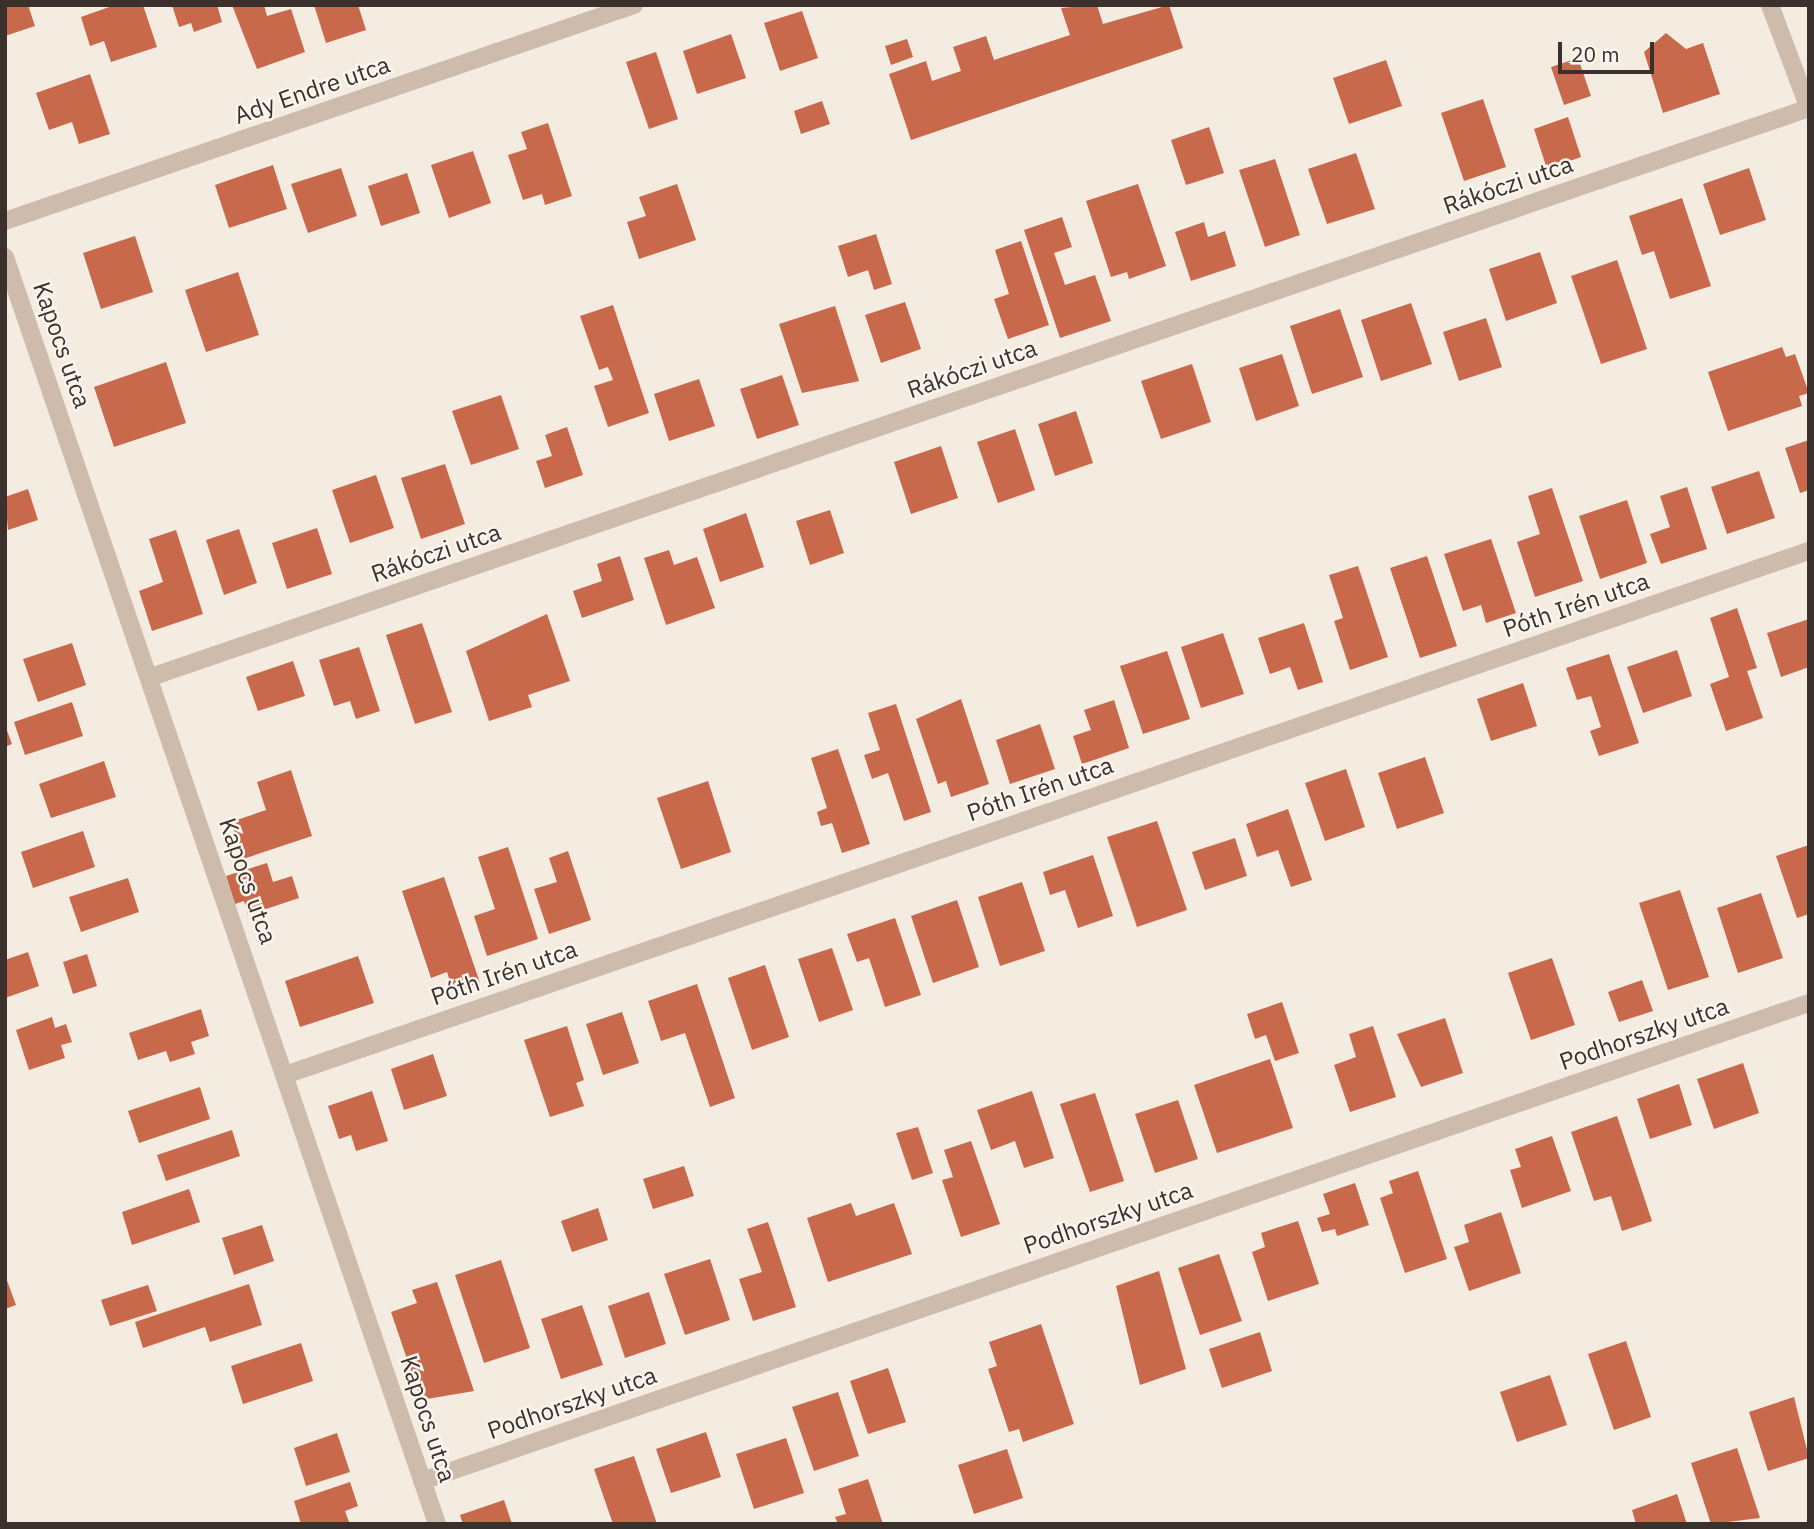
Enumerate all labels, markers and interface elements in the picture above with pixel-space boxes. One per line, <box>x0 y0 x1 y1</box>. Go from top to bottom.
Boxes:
scale bar <box>1562 28 1658 72</box>
text: 20 m <box>1571 40 1620 68</box>
street label: Ady Endre utca <box>230 50 394 130</box>
street label: Rákóczi utca <box>1439 149 1577 221</box>
street label: Kapocs utca <box>27 278 97 412</box>
street label: Rákóczi utca <box>903 333 1041 405</box>
street label: Rákóczi utca <box>367 517 505 589</box>
street label: Póth Irén utca <box>1499 567 1653 643</box>
street label: Póth Irén utca <box>963 751 1117 827</box>
street label: Kapocs utca <box>213 814 283 948</box>
street label: Póth Irén utca <box>427 935 581 1011</box>
street label: Podhorszky utca <box>1556 992 1732 1076</box>
street label: Podhorszky utca <box>1020 1176 1196 1260</box>
street label: Kapocs utca <box>394 1352 462 1486</box>
street label: Podhorszky utca <box>484 1361 660 1445</box>

